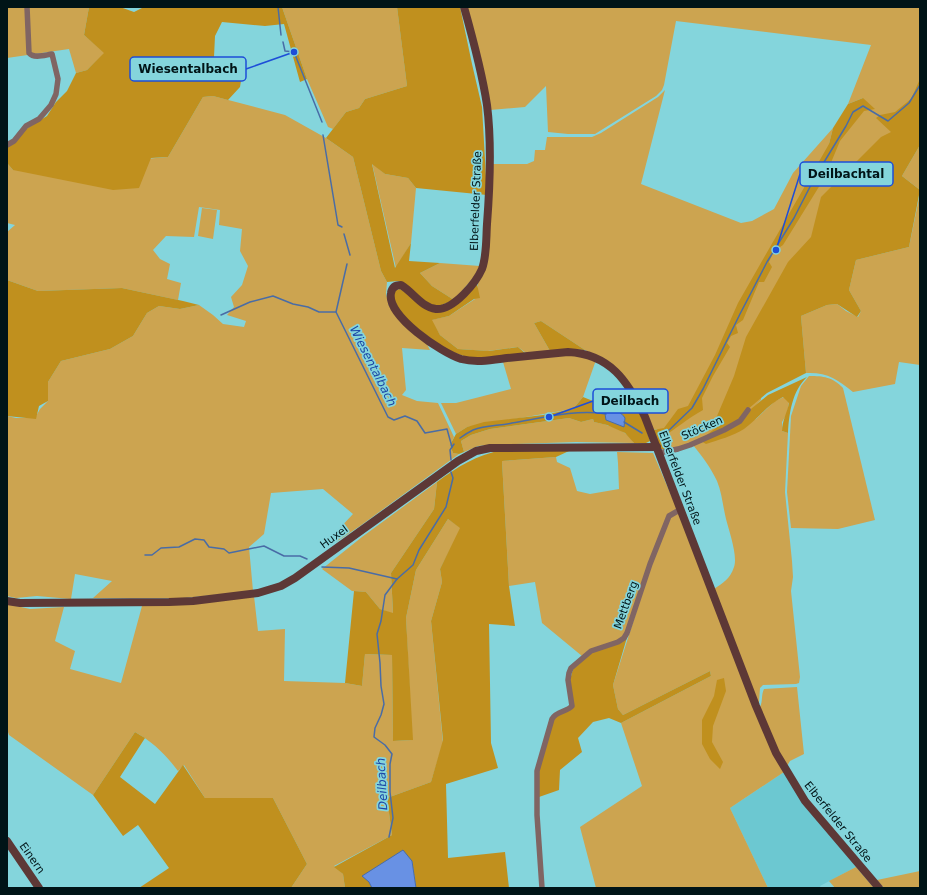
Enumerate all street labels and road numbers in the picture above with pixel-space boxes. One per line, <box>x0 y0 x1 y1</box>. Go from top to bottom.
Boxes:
street label: Elberfelder Straße <box>468 151 484 251</box>
street label: Stöcken <box>679 413 725 443</box>
street label: Elberfelder Straße <box>656 429 704 527</box>
street label: Huxel <box>318 523 350 551</box>
street label: Mettberg <box>611 579 641 631</box>
street label: Elberfelder Straße <box>801 779 875 865</box>
street label: Einern <box>17 840 47 876</box>

